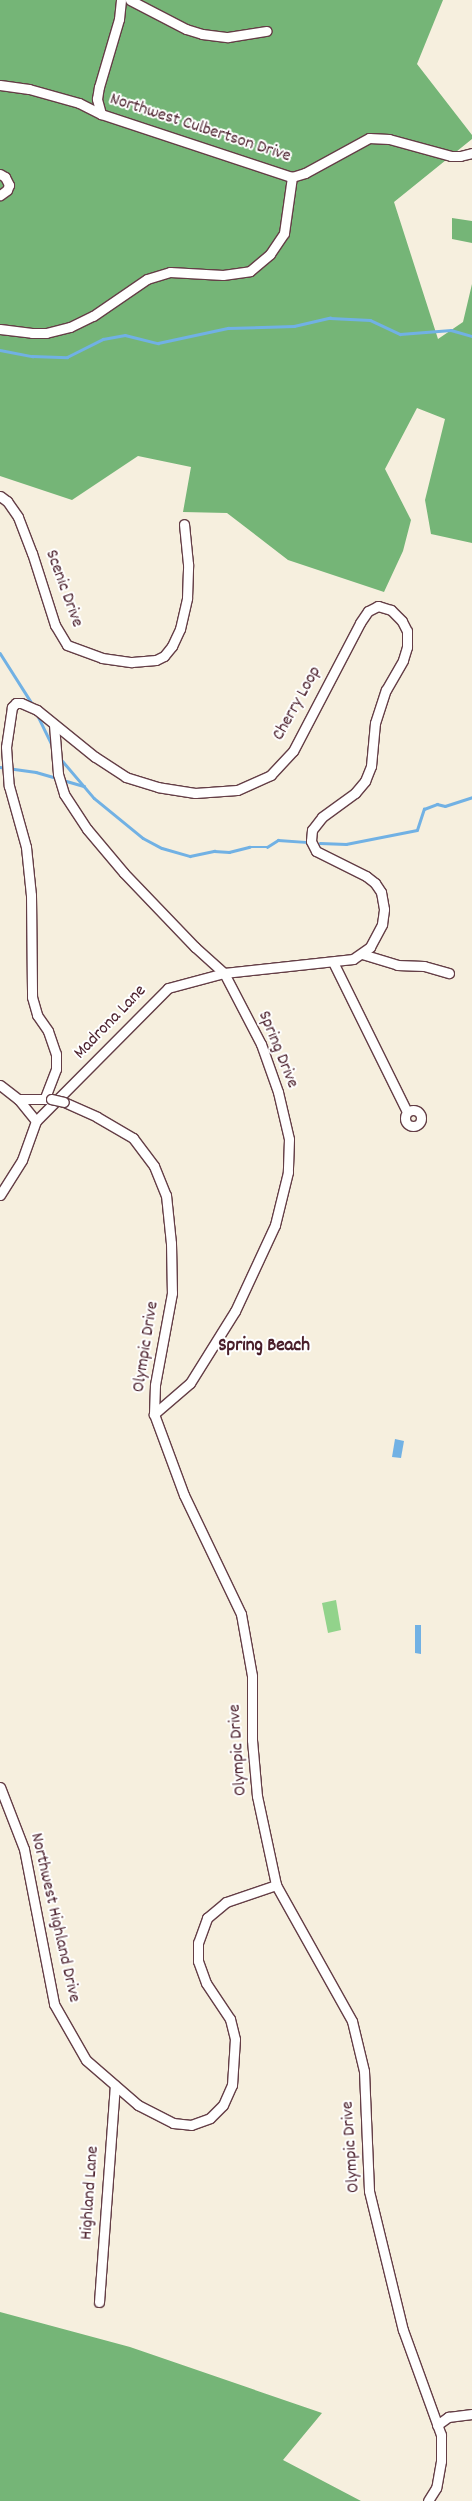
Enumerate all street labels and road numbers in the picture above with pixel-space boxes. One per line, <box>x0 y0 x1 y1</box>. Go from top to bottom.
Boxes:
street label: Northwest Culbertson Drive <box>107 90 293 168</box>
street label: Scenic Drive <box>39 547 87 631</box>
street label: Cherry Loop <box>269 663 327 745</box>
street label: Madrona Lane <box>70 981 152 1065</box>
street label: Spring Drive <box>252 1008 302 1092</box>
street label: Olympic Drive <box>129 1300 165 1394</box>
street label: Olympic Drive <box>225 1703 253 1797</box>
street label: Northwest Highland Drive <box>24 1831 84 2005</box>
street label: Olympic Drive <box>338 2100 366 2194</box>
street label: Highland Lane <box>77 2145 105 2241</box>

